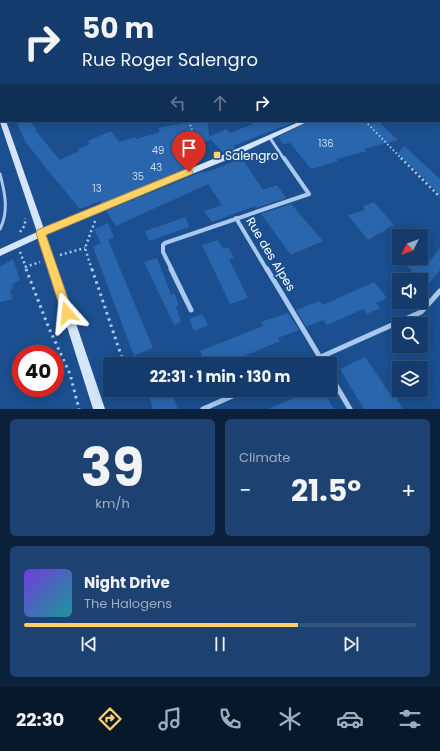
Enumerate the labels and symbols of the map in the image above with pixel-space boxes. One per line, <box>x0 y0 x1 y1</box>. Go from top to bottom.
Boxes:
pin <box>172 131 206 172</box>
house number: 136 <box>318 136 334 151</box>
house number: 49 <box>152 143 164 158</box>
place label: Salengro <box>225 147 279 164</box>
marker: Salengro <box>212 150 222 160</box>
house number: 43 <box>150 160 162 175</box>
house number: 35 <box>132 169 144 184</box>
house number: 13 <box>92 181 102 196</box>
street label: Rue des Alpes <box>242 214 300 294</box>
north arrow <box>392 229 428 265</box>
position arrow <box>46 292 88 334</box>
speed limit sign: 40 <box>12 345 64 397</box>

